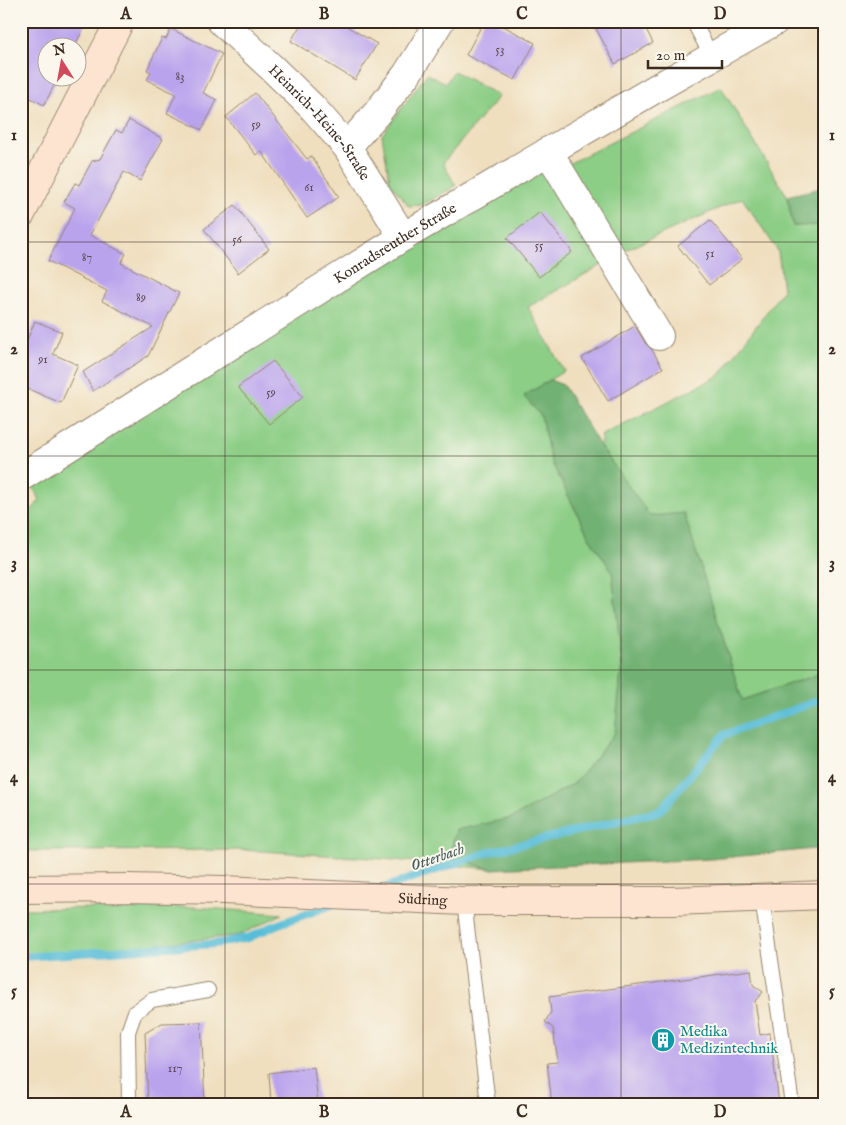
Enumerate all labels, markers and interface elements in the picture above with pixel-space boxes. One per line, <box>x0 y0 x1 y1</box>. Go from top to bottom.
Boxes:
text: A <box>120 5 133 25</box>
text: B <box>319 5 330 25</box>
text: C <box>516 5 528 25</box>
text: D <box>714 5 727 25</box>
north arrow <box>38 38 88 88</box>
scale bar <box>648 38 722 70</box>
text: N <box>51 40 67 60</box>
house number: 53 <box>496 42 504 57</box>
text: 20 m <box>656 46 686 65</box>
street label: Heinrich-Heine-Straße <box>264 61 374 184</box>
house number: 83 <box>175 69 185 84</box>
house number: 59 <box>251 117 261 132</box>
text: 1 <box>11 126 17 146</box>
text: 1 <box>829 126 835 146</box>
house number: 61 <box>304 180 314 195</box>
street label: Konradsreuther Straße <box>330 199 460 288</box>
house number: 56 <box>232 232 243 247</box>
house number: 55 <box>535 238 544 253</box>
house number: 51 <box>706 246 714 261</box>
house number: 87 <box>82 250 92 265</box>
house number: 89 <box>136 290 146 305</box>
text: 2 <box>10 340 18 360</box>
text: 2 <box>828 340 836 360</box>
house number: 91 <box>37 352 48 367</box>
house number: 59 <box>266 385 276 400</box>
text: 3 <box>11 554 17 574</box>
text: 3 <box>829 554 835 574</box>
text: 4 <box>10 768 19 788</box>
text: 4 <box>828 768 837 788</box>
water label: Otterbach <box>408 839 467 876</box>
street label: Südring <box>398 889 449 910</box>
text: 5 <box>11 982 17 1002</box>
text: 5 <box>829 982 835 1002</box>
place label: Medika Medizintechnik <box>680 1022 779 1058</box>
building icon: Medika Medizintechnik <box>650 1027 676 1053</box>
house number: 117 <box>168 1061 182 1076</box>
text: A <box>120 1103 133 1123</box>
text: B <box>319 1103 330 1123</box>
text: C <box>516 1103 528 1123</box>
text: D <box>714 1103 727 1123</box>

